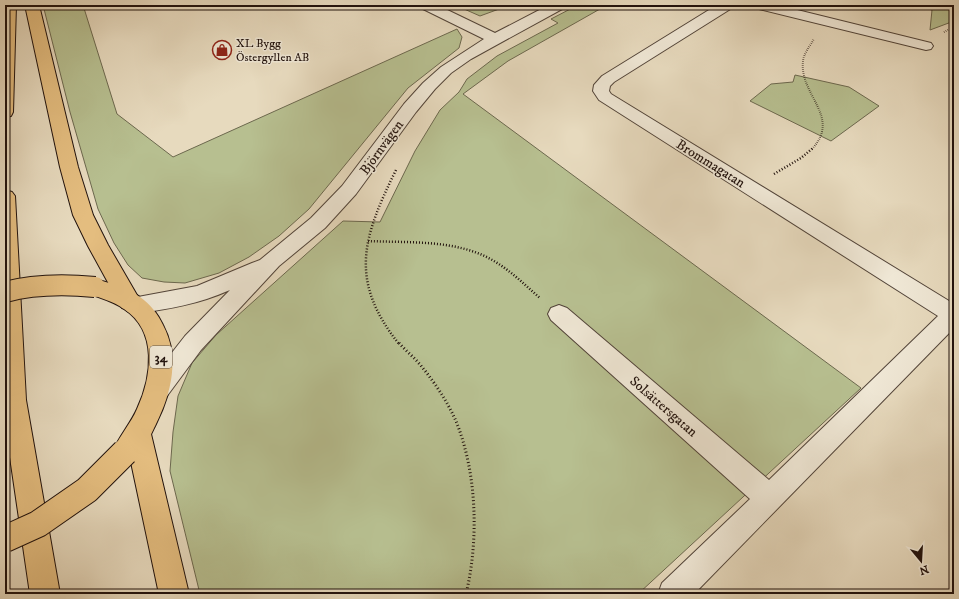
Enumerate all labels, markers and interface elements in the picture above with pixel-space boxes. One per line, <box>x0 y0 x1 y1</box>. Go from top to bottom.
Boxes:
place label: XL Bygg Östergyllen AB <box>236 36 309 65</box>
shop icon: XL Bygg Östergyllen AB <box>211 39 233 61</box>
street label: Björnvägen <box>356 116 408 179</box>
street label: Brommagatan <box>672 135 749 193</box>
road number: 34 <box>150 346 172 368</box>
street label: Solsättersgatan <box>626 372 701 442</box>
north arrow <box>901 541 941 581</box>
text: N <box>917 562 930 578</box>

